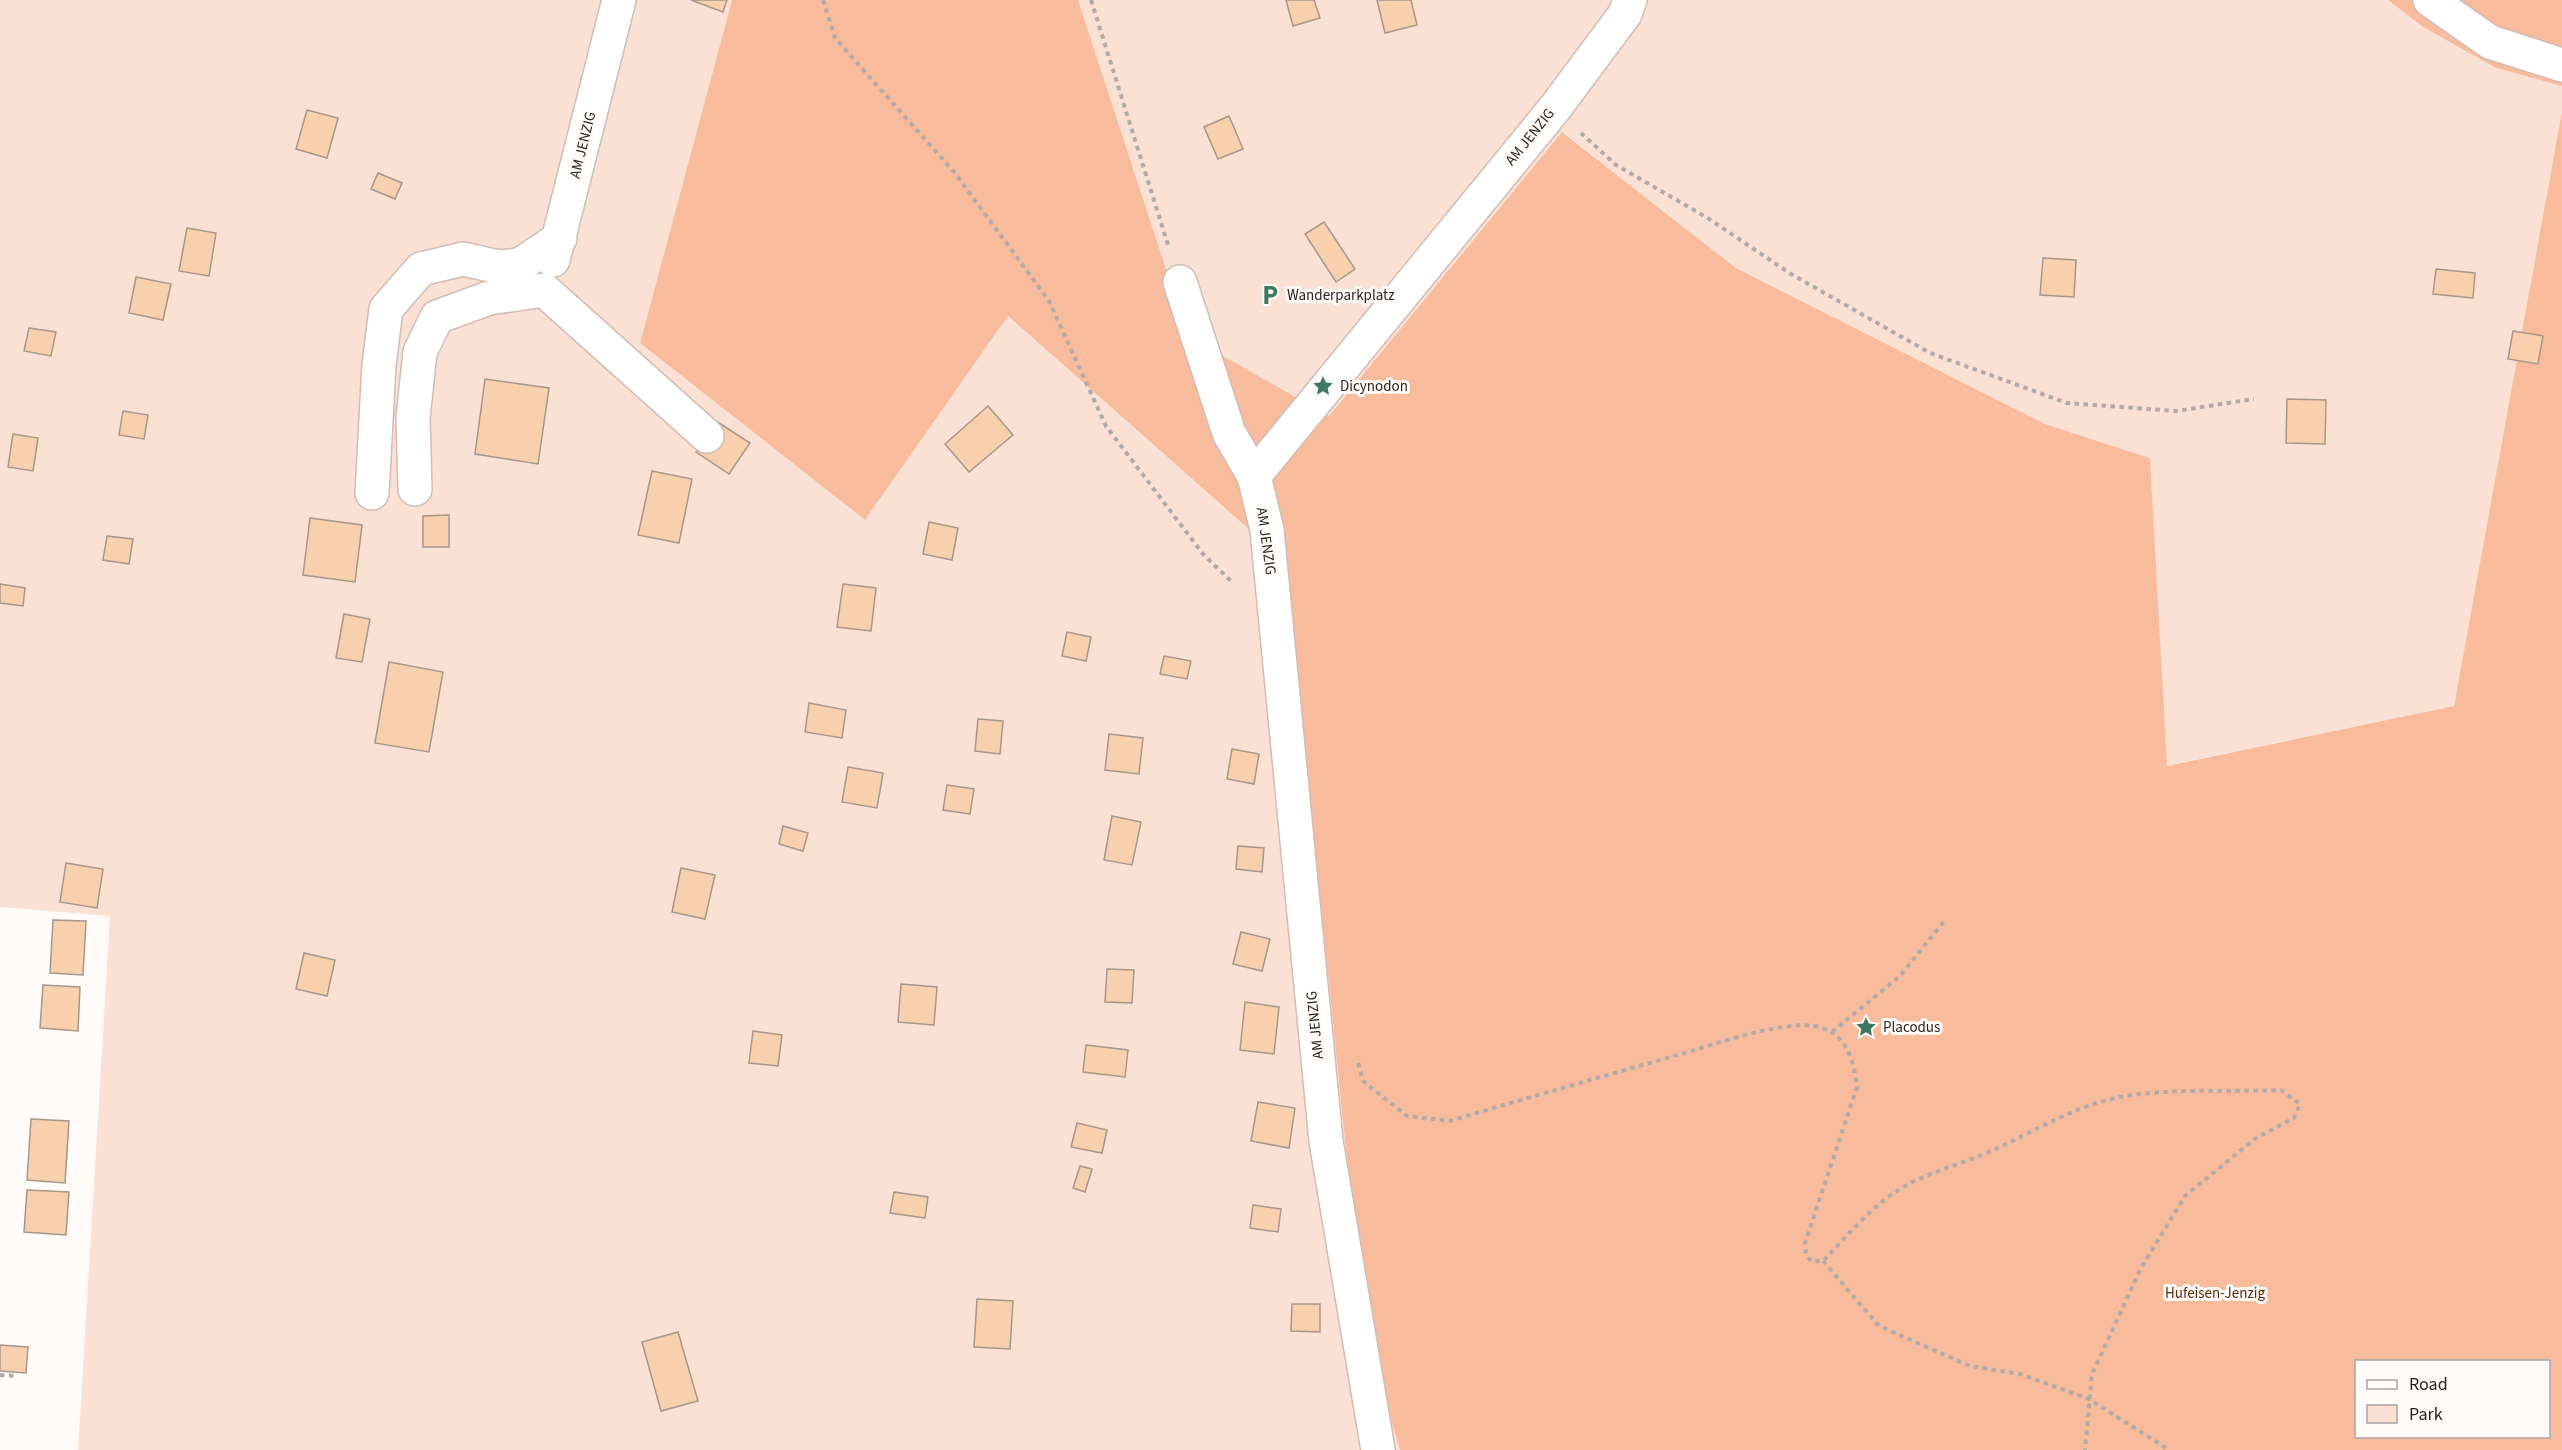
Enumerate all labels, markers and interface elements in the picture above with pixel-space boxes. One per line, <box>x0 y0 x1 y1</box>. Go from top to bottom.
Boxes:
street label: AM JENZIG <box>1500 104 1560 170</box>
street label: AM JENZIG <box>565 109 601 181</box>
parking icon: Wanderparkplatz <box>1258 283 1282 307</box>
place label: Wanderparkplatz <box>1287 285 1395 306</box>
place icon: Dicynodon <box>1311 374 1335 398</box>
place label: Dicynodon <box>1340 376 1408 397</box>
street label: AM JENZIG <box>1251 506 1281 576</box>
street label: AM JENZIG <box>1301 990 1329 1060</box>
place icon: Placodus <box>1854 1015 1878 1039</box>
place label: Placodus <box>1883 1017 1940 1038</box>
park label: Hufeisen-Jenzig <box>2165 1283 2265 1304</box>
legend <box>2355 1360 2550 1438</box>
text: Road <box>2409 1372 2448 1397</box>
text: Park <box>2409 1402 2443 1427</box>

